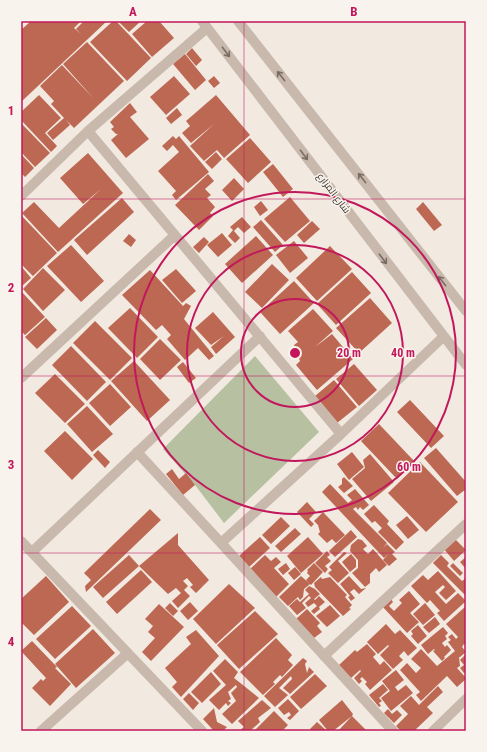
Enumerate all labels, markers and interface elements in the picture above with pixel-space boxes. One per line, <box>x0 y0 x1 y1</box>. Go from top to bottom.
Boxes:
text: A <box>129 4 137 19</box>
text: B <box>350 4 358 19</box>
one-way arrow <box>221 46 230 57</box>
one-way arrow <box>277 71 286 82</box>
text: 1 <box>8 103 14 118</box>
one-way arrow <box>300 150 309 161</box>
street label: شارع المزارع <box>314 171 353 216</box>
one-way arrow <box>357 173 366 184</box>
one-way arrow <box>379 253 387 264</box>
one-way arrow <box>438 275 446 286</box>
text: 2 <box>8 280 15 295</box>
centre of rings <box>288 346 302 360</box>
text: 20 m <box>337 346 361 360</box>
text: 40 m <box>391 346 415 360</box>
text: 3 <box>8 457 14 472</box>
text: 60 m <box>397 460 421 474</box>
text: 4 <box>8 634 15 649</box>

